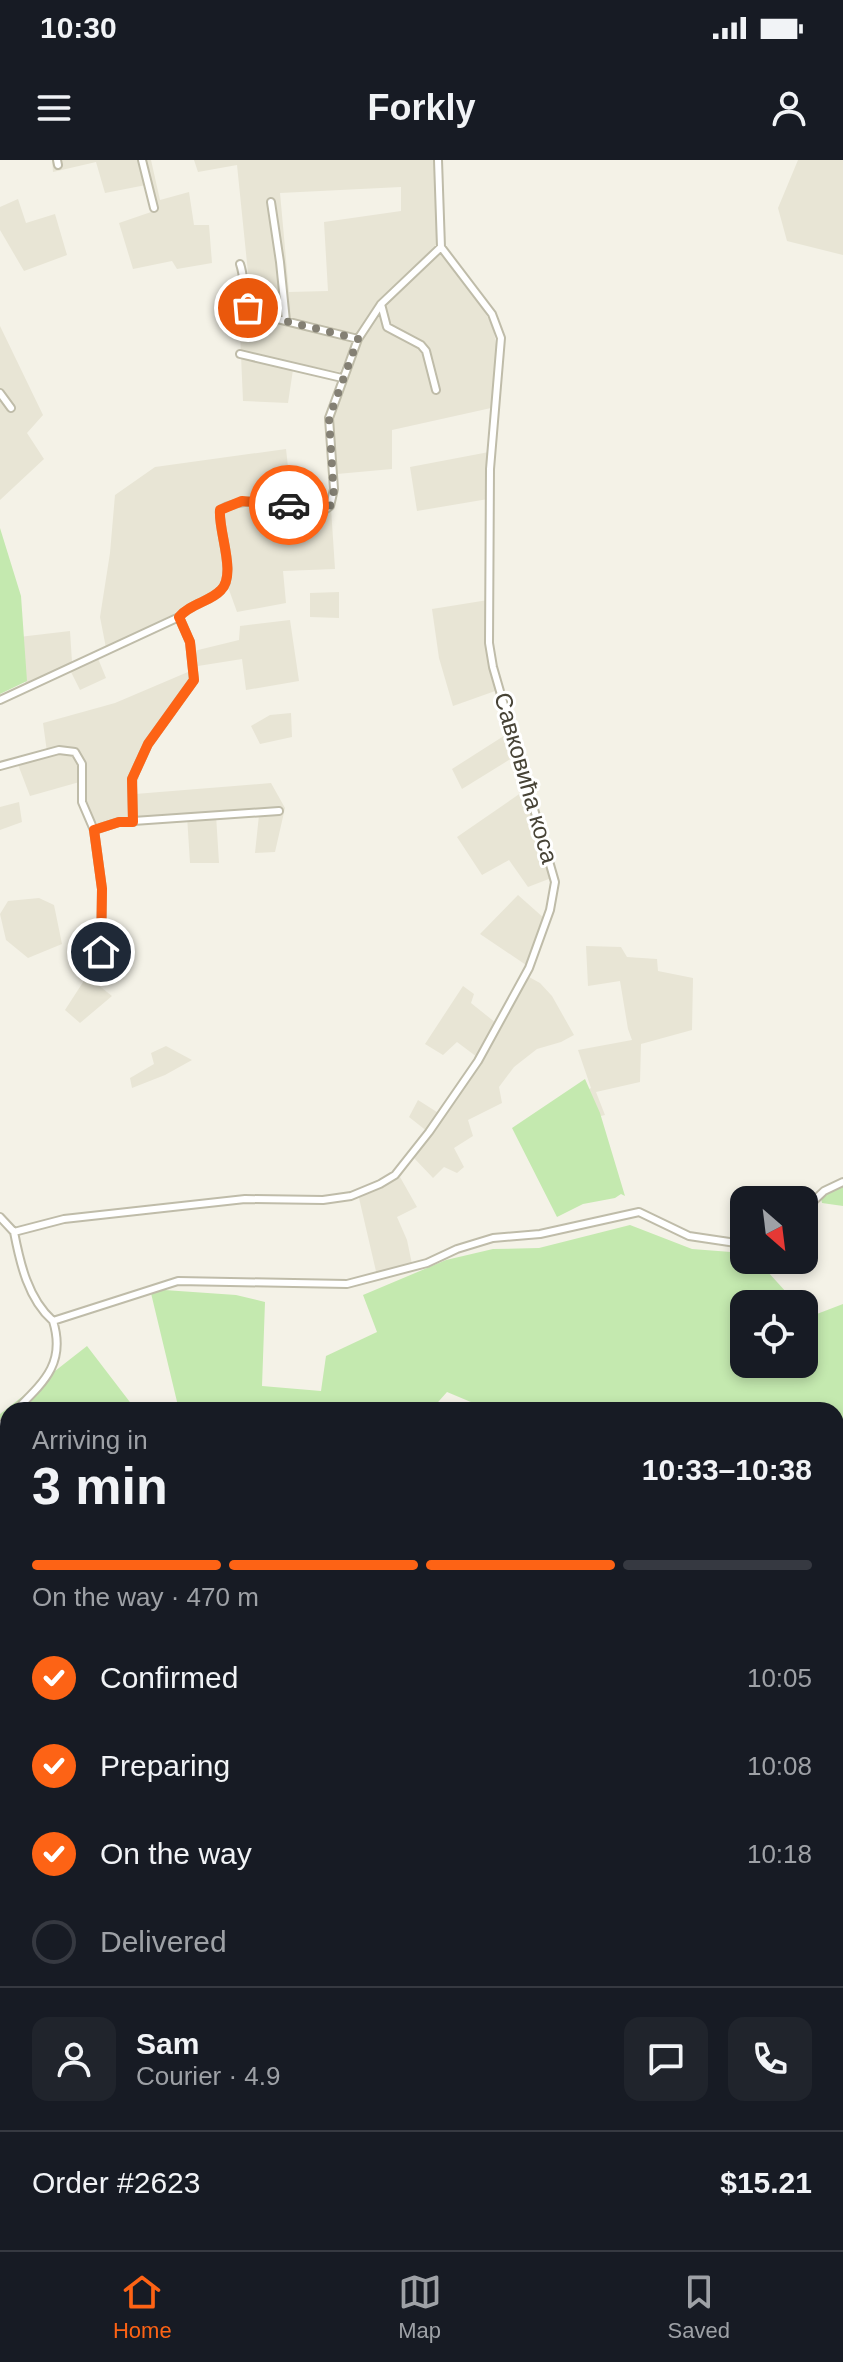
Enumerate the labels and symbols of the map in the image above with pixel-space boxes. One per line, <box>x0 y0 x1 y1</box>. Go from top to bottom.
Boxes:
pin <box>214 274 282 342</box>
courier <box>249 465 329 545</box>
street label: Савковића коса <box>489 689 564 867</box>
pin <box>67 918 135 986</box>
north arrow <box>730 1186 818 1274</box>

